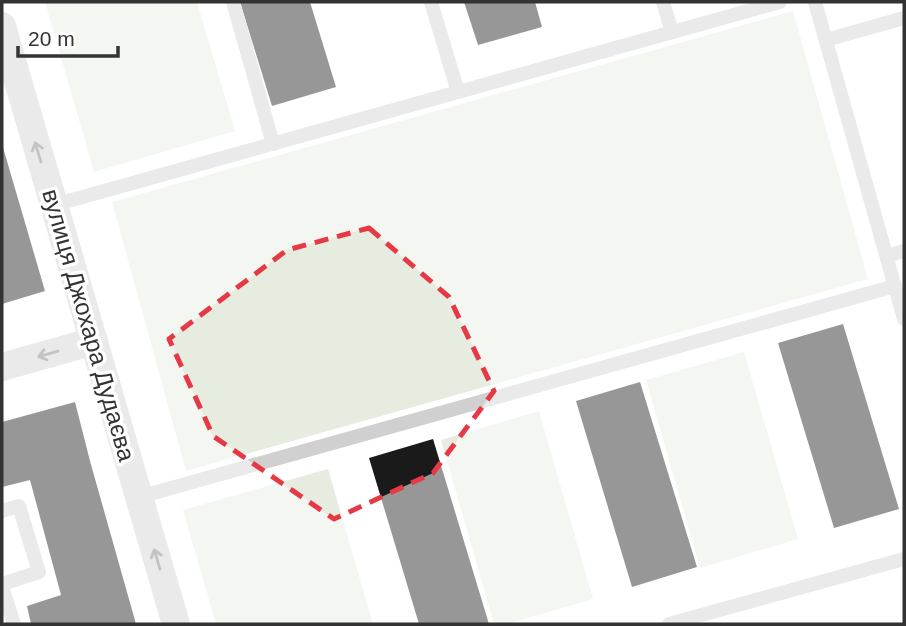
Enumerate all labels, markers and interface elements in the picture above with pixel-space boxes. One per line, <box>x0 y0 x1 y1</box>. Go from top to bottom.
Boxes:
scale bar <box>18 14 117 58</box>
text: 20 m <box>28 27 75 50</box>
one-way arrow <box>31 141 44 163</box>
street label: вулиця Джохара Дудаєва <box>37 186 141 465</box>
one-way arrow <box>37 348 59 361</box>
one-way arrow <box>150 548 163 570</box>

